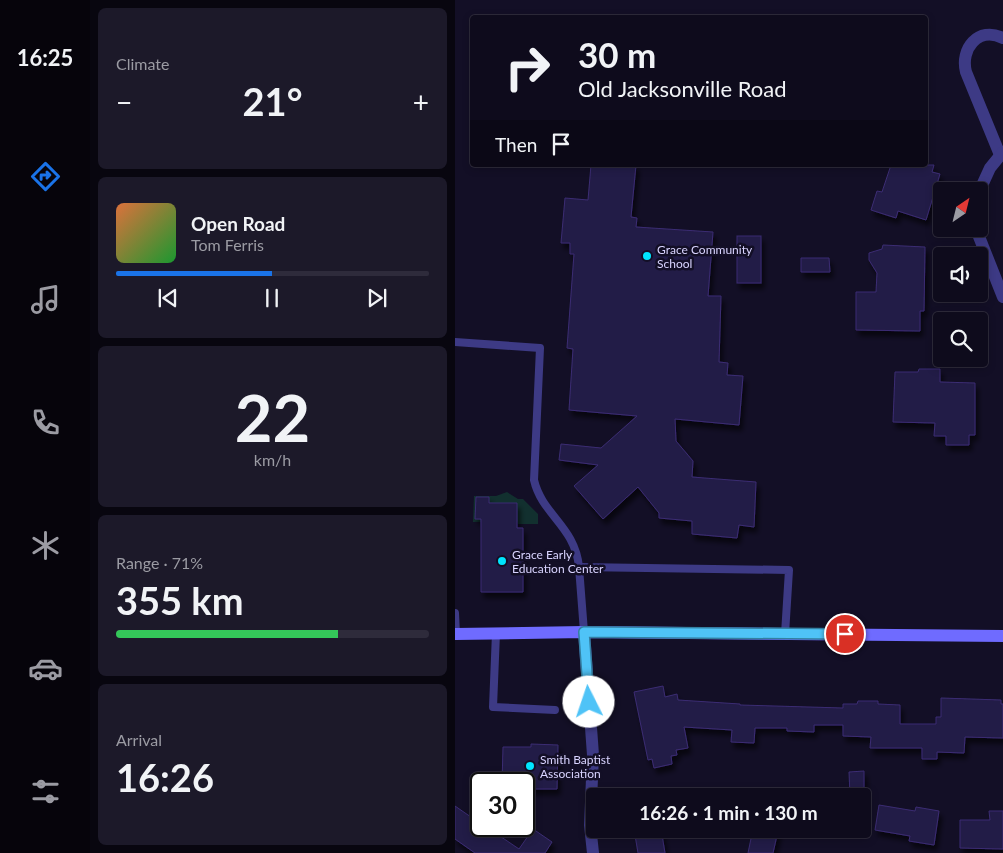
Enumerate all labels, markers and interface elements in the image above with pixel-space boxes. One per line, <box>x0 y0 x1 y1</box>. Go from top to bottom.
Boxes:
text: 30 m <box>578 33 656 75</box>
icon: right <box>495 35 560 100</box>
text: 16:25 <box>17 44 73 71</box>
text: Climate <box>116 54 169 73</box>
text: Old Jacksonville Road <box>578 75 786 102</box>
text: 21° <box>243 78 302 124</box>
text: − <box>116 85 132 119</box>
text: + <box>413 85 429 119</box>
icon: arrive <box>547 130 575 158</box>
text: Then <box>495 133 537 156</box>
icon: directions <box>28 159 63 194</box>
north arrow <box>933 182 987 238</box>
map controls <box>933 182 988 367</box>
text: Open Road <box>191 212 285 235</box>
text: Tom Ferris <box>191 235 264 254</box>
place label: Grace Community School <box>657 242 753 271</box>
button: sound <box>933 247 988 302</box>
marker: Grace Community School <box>641 250 653 262</box>
icon: music <box>28 282 63 317</box>
icon: previous <box>154 284 182 312</box>
icon: pause <box>258 284 286 312</box>
icon: next <box>363 284 391 312</box>
button: search <box>933 312 988 367</box>
text: 22 <box>235 378 310 456</box>
icon: phone <box>28 405 63 440</box>
text: km/h <box>254 450 291 469</box>
icon: climate <box>28 528 63 563</box>
place label: Grace Early Education Center <box>512 547 604 576</box>
text: Range · 71% <box>116 553 203 572</box>
marker: Grace Early Education Center <box>496 555 508 567</box>
text: 355 km <box>116 577 244 623</box>
pin <box>824 613 866 655</box>
icon: arrive <box>831 620 859 648</box>
icon: car <box>28 651 63 686</box>
position arrow <box>562 675 614 727</box>
text: Arrival <box>116 730 162 749</box>
place label: Smith Baptist Association <box>540 752 611 781</box>
text: 16:26 <box>116 754 214 800</box>
marker: Smith Baptist Association <box>524 760 536 772</box>
speed limit sign: 30 <box>470 772 535 837</box>
icon: filters <box>28 774 63 809</box>
text: 16:26 · 1 min · 130 m <box>639 801 818 824</box>

